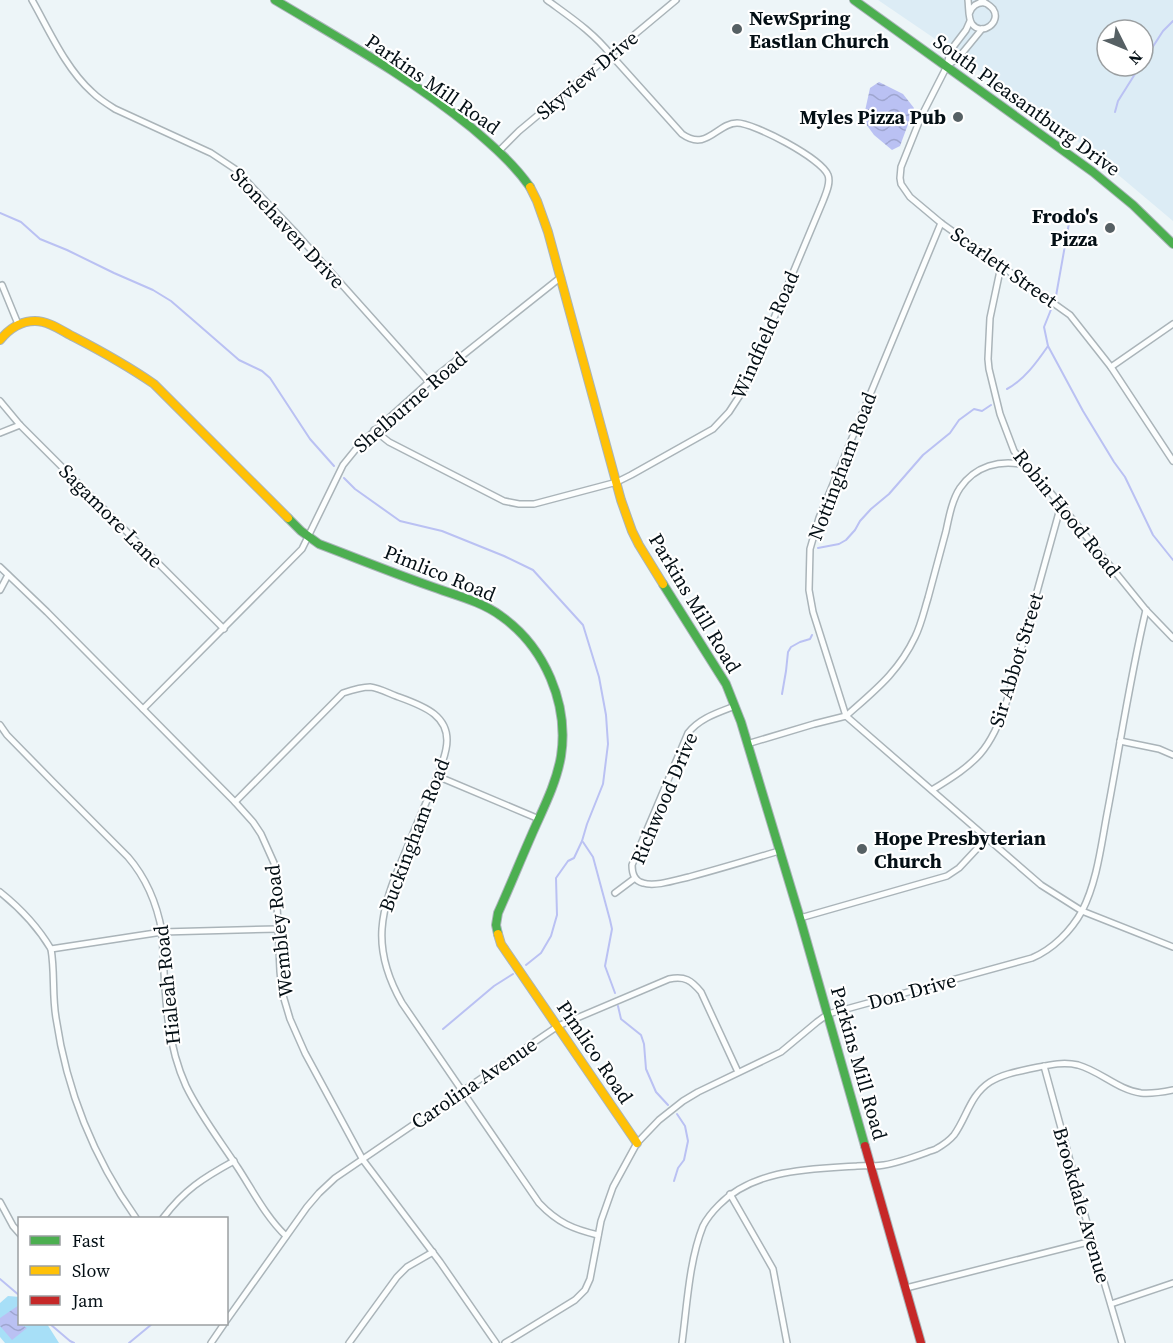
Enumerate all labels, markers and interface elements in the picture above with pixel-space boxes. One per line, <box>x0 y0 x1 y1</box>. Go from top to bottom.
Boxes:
place label: NewSpring Eastlan Church <box>749 4 889 55</box>
north arrow <box>1095 18 1155 78</box>
marker: NewSpring Eastlan Church <box>730 22 744 36</box>
street label: Skyview Drive <box>530 24 644 126</box>
street label: Parkins Mill Road <box>360 27 506 141</box>
street label: South Pleasantburg Drive <box>928 27 1126 183</box>
text: N <box>1124 46 1148 70</box>
place label: Myles Pizza Pub <box>800 103 946 131</box>
marker: Myles Pizza Pub <box>951 110 965 124</box>
street label: Stonehaven Drive <box>224 161 352 295</box>
place label: Frodo's Pizza <box>1032 202 1098 253</box>
street label: Scarlett Street <box>945 220 1063 314</box>
marker: Frodo's Pizza <box>1103 221 1117 235</box>
street label: Windfield Road <box>724 266 806 404</box>
street label: Shelburne Road <box>347 344 473 459</box>
street label: Nottingham Road <box>801 387 883 544</box>
street label: Robin Hood Road <box>1007 443 1128 583</box>
street label: Sagamore Lane <box>53 458 169 574</box>
street label: Parkins Mill Road <box>642 528 748 679</box>
street label: Pimlico Road <box>380 538 501 608</box>
street label: Sir Abbot Street <box>982 589 1050 731</box>
street label: Richwood Drive <box>624 728 704 868</box>
street label: Buckingham Road <box>372 754 456 916</box>
place label: Hope Presbyterian Church <box>874 824 1046 875</box>
marker: Hope Presbyterian Church <box>855 842 869 856</box>
street label: Wembley Road <box>258 862 300 999</box>
street label: Hialeah Road <box>147 923 187 1046</box>
street label: Don Drive <box>865 966 959 1016</box>
street label: Parkins Mill Road <box>824 983 894 1144</box>
street label: Pimlico Road <box>550 995 640 1110</box>
street label: Carolina Avenue <box>406 1030 542 1136</box>
street label: Brookdale Avenue <box>1046 1124 1118 1286</box>
legend <box>18 1217 228 1325</box>
text: Fast <box>72 1228 105 1253</box>
text: Slow <box>72 1258 110 1283</box>
text: Jam <box>71 1288 104 1313</box>

